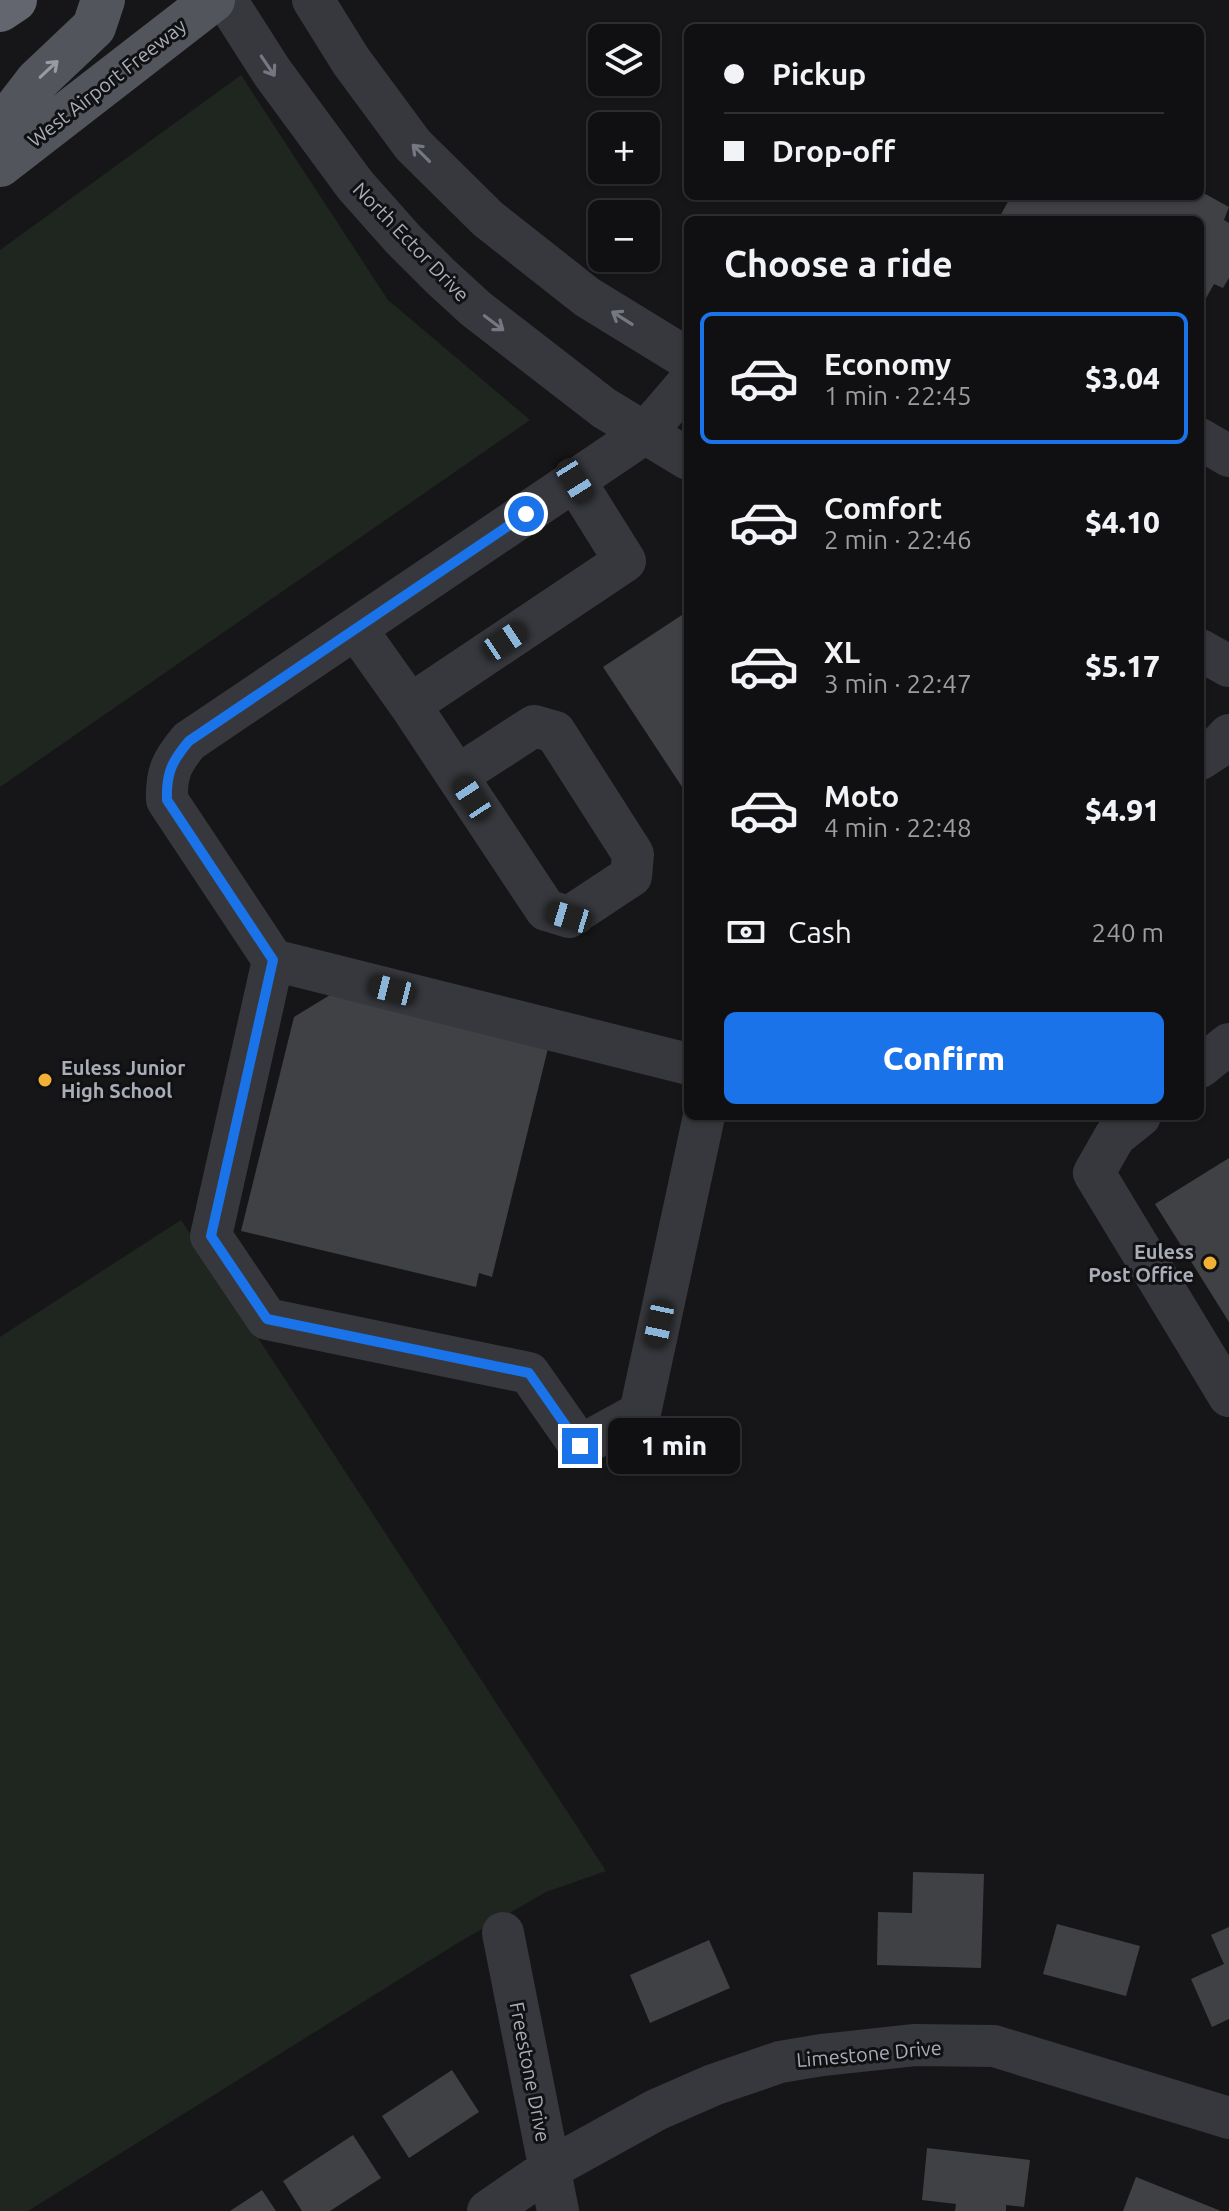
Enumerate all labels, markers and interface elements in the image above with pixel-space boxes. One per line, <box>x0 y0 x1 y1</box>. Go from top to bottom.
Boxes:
street label: West Airport Freeway <box>23 13 191 152</box>
map controls <box>588 24 660 272</box>
button: layers <box>588 24 660 96</box>
one-way arrow <box>260 54 276 76</box>
text: Pickup <box>772 57 866 91</box>
one-way arrow <box>39 60 59 79</box>
button: + <box>588 112 660 184</box>
text: Drop-off <box>772 134 895 168</box>
one-way arrow <box>412 144 432 164</box>
street label: North Ector Drive <box>349 177 474 306</box>
button: − <box>588 200 660 272</box>
text: Choose a ride <box>724 243 953 284</box>
one-way arrow <box>611 310 634 326</box>
one-way arrow <box>483 314 505 331</box>
icon: car <box>728 342 800 414</box>
text: Economy <box>824 347 951 381</box>
text: $3.04 <box>1085 361 1160 395</box>
text: 1 min · 22:45 <box>824 381 972 410</box>
car <box>552 454 598 508</box>
icon: car <box>728 486 800 558</box>
text: Comfort <box>824 491 942 525</box>
route start <box>508 496 544 532</box>
text: $4.10 <box>1085 505 1160 539</box>
text: 2 min · 22:46 <box>824 525 972 554</box>
car <box>478 618 532 664</box>
icon: car <box>728 630 800 702</box>
text: XL <box>824 635 860 669</box>
text: $5.17 <box>1085 649 1160 683</box>
text: 3 min · 22:47 <box>824 669 972 698</box>
car <box>449 771 495 825</box>
icon: car <box>728 774 800 846</box>
text: Moto <box>824 779 899 813</box>
text: $4.91 <box>1085 793 1160 827</box>
text: 4 min · 22:48 <box>824 813 972 842</box>
car <box>543 899 595 935</box>
icon: cash <box>724 910 768 954</box>
text: Cash <box>788 915 852 949</box>
text: 240 m <box>1092 918 1164 947</box>
car <box>366 973 418 1007</box>
button: Confirm <box>724 1012 1164 1104</box>
place label: Euless Junior High School <box>61 1056 186 1102</box>
marker: Euless Junior High School <box>36 1071 54 1089</box>
place label: Euless Post Office <box>1088 1240 1194 1286</box>
marker: Euless Post Office <box>1201 1254 1219 1272</box>
car <box>642 1298 676 1350</box>
callout: 1 min <box>608 1418 740 1474</box>
route end <box>562 1428 598 1464</box>
text: 1 min <box>641 1431 707 1460</box>
street label: Freestone Drive <box>506 2000 555 2144</box>
street label: Limestone Drive <box>795 2036 943 2071</box>

